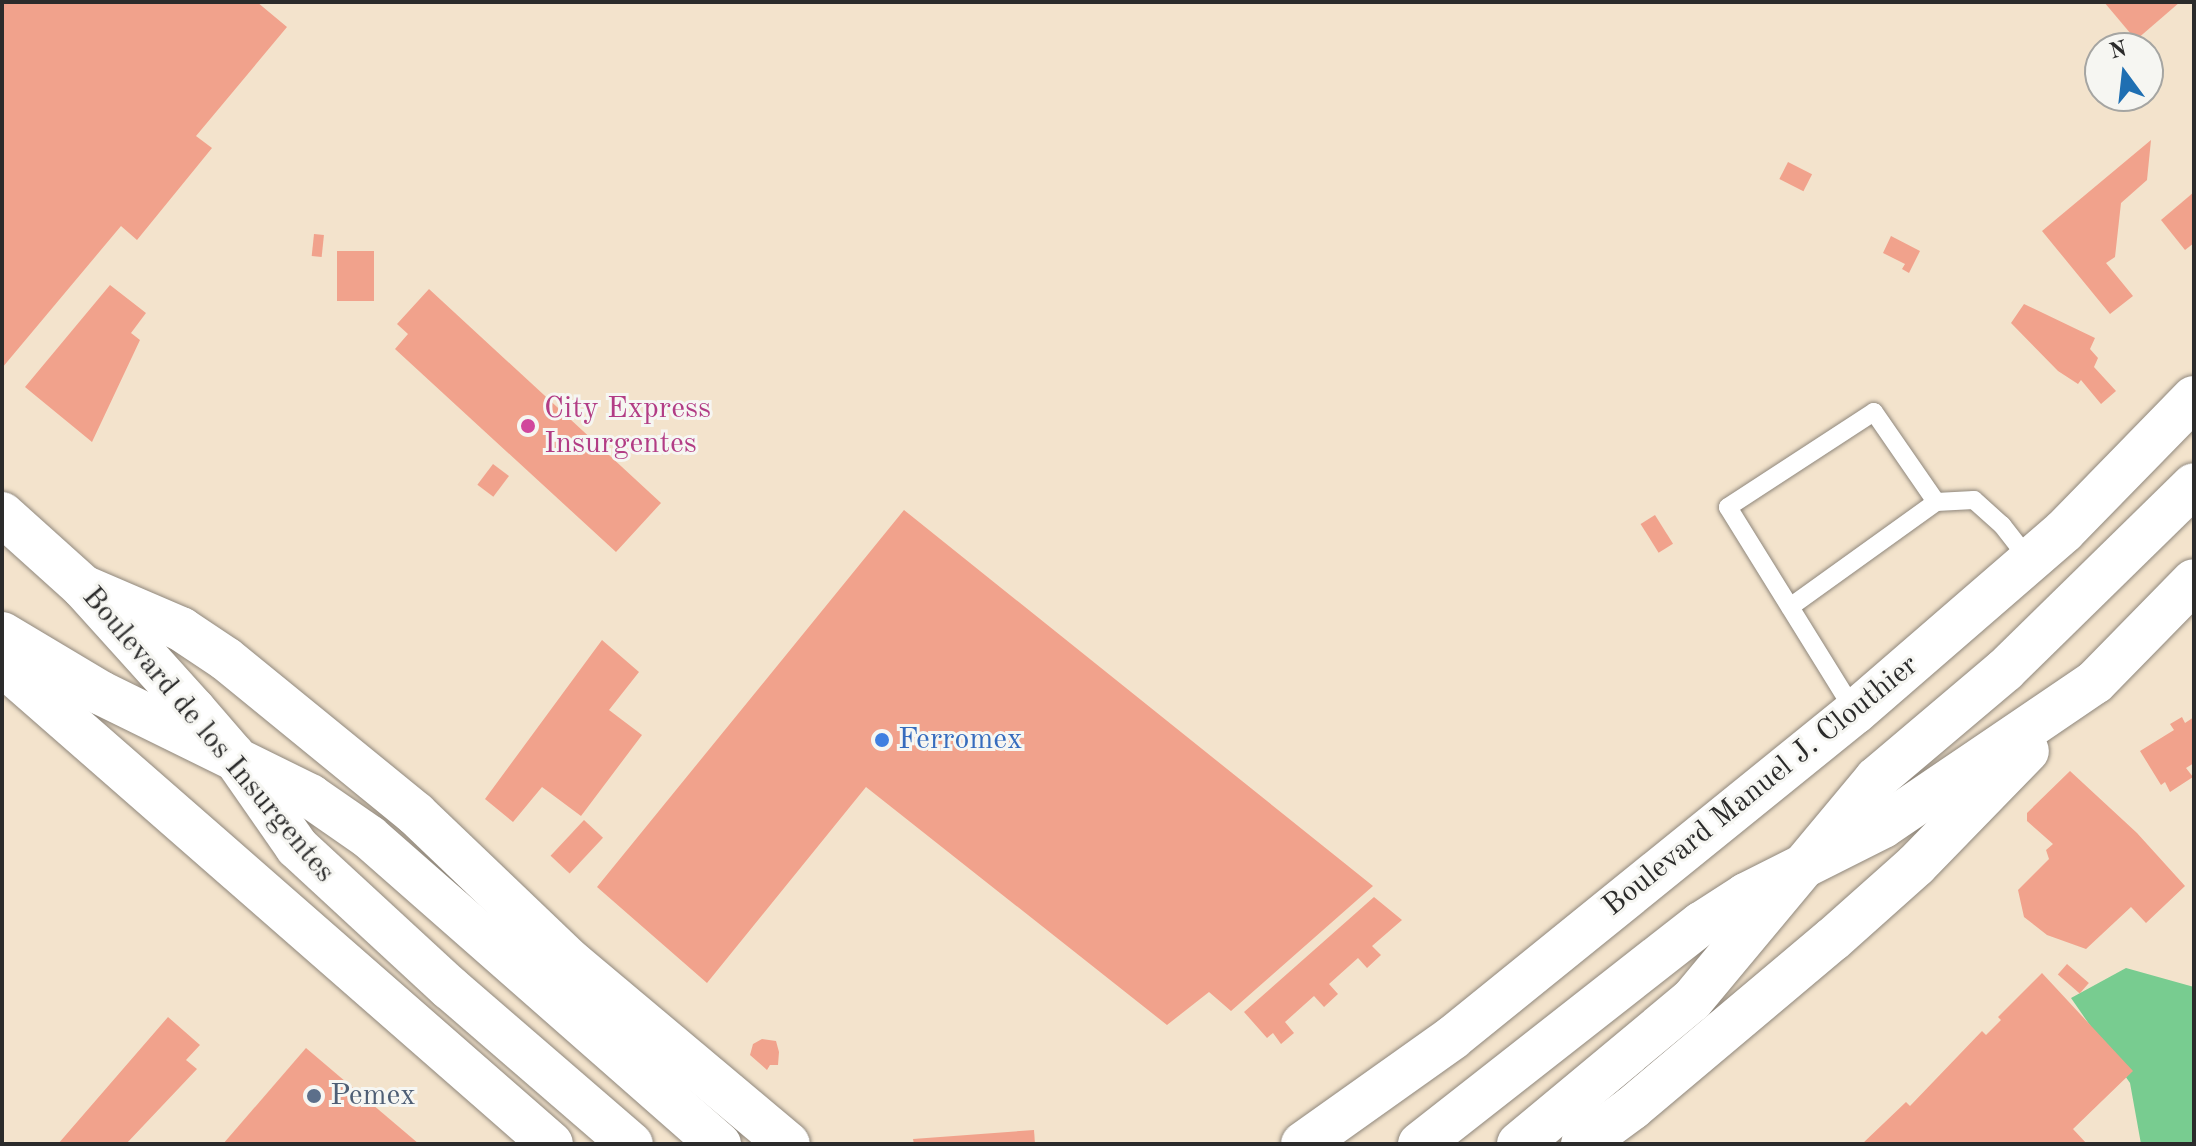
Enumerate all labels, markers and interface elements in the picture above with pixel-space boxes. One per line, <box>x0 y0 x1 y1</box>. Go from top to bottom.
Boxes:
north arrow <box>2084 32 2164 112</box>
text: N <box>2107 38 2129 64</box>
place label: City Express Insurgentes <box>544 391 711 462</box>
marker: City Express Insurgentes <box>519 417 537 435</box>
street label: Boulevard de los Insurgentes <box>74 580 342 890</box>
street label: Boulevard Manuel J. Clouthier <box>1596 648 1926 924</box>
place label: Ferromex <box>898 722 1023 758</box>
marker: Ferromex <box>873 731 891 749</box>
place label: Pemex <box>330 1078 416 1114</box>
marker: Pemex <box>305 1087 323 1105</box>

